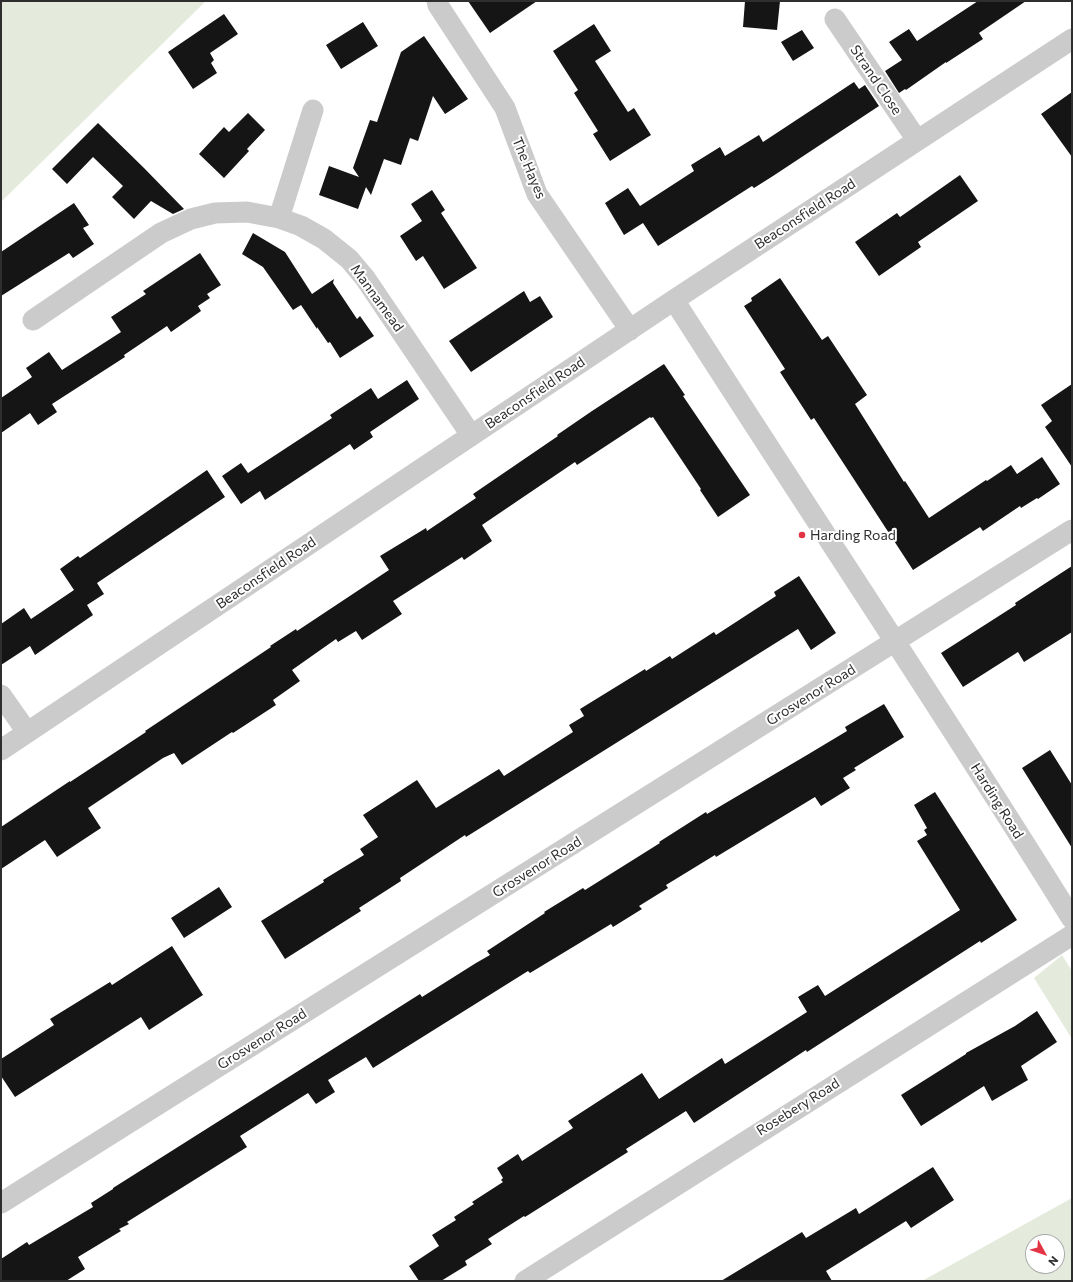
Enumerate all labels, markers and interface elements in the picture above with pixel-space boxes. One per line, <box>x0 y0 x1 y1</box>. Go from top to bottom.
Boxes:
street label: Strand Close <box>847 42 905 118</box>
street label: The Hayes <box>508 135 550 201</box>
street label: Beaconsfield Road <box>751 175 859 253</box>
street label: Mannamead <box>347 261 407 335</box>
street label: Beaconsfield Road <box>482 353 588 433</box>
place label: Harding Road <box>810 527 896 543</box>
marker: Harding Road <box>797 530 807 540</box>
street label: Beaconsfield Road <box>213 533 319 613</box>
street label: Grosvenor Road <box>763 661 859 729</box>
street label: Harding Road <box>967 760 1027 842</box>
street label: Grosvenor Road <box>489 833 585 901</box>
street label: Grosvenor Road <box>214 1005 310 1073</box>
street label: Rosebery Road <box>753 1075 843 1139</box>
north arrow <box>1025 1234 1065 1274</box>
text: N <box>1046 1254 1061 1269</box>

